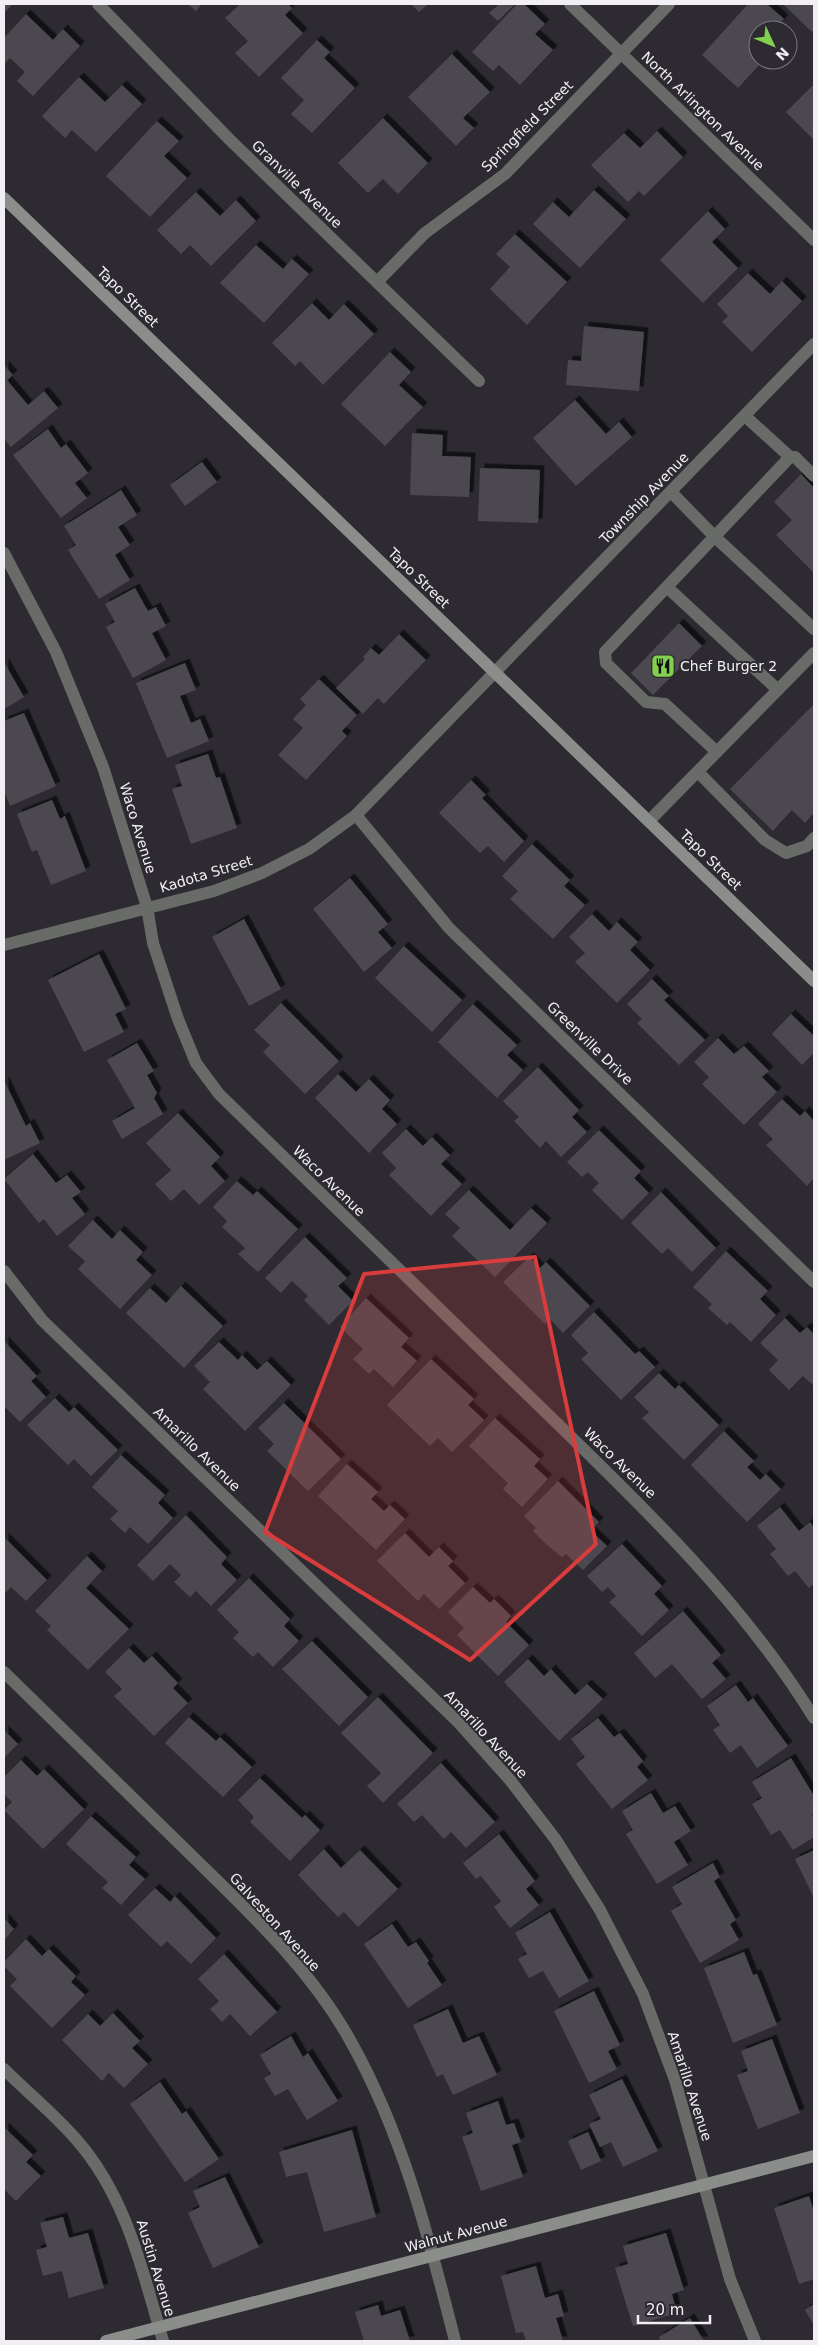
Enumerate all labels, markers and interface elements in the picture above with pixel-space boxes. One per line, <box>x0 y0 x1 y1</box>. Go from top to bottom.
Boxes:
north arrow <box>748 20 798 70</box>
text: N <box>773 44 792 64</box>
street label: North Arlington Avenue <box>639 48 767 174</box>
street label: Springfield Street <box>478 77 576 175</box>
street label: Granville Avenue <box>249 137 345 231</box>
street label: Tapo Street <box>93 263 162 331</box>
street label: Township Avenue <box>596 449 692 548</box>
street label: Tapo Street <box>384 544 453 612</box>
restaurant icon: Chef Burger 2 <box>650 653 676 679</box>
place label: Chef Burger 2 <box>680 658 777 674</box>
street label: Waco Avenue <box>117 781 159 875</box>
street label: Tapo Street <box>676 826 745 894</box>
street label: Kadota Street <box>158 852 255 896</box>
street label: Greenville Drive <box>544 998 636 1088</box>
street label: Waco Avenue <box>290 1143 368 1219</box>
street label: Amarillo Avenue <box>150 1404 244 1494</box>
street label: Waco Avenue <box>581 1425 659 1501</box>
street label: Amarillo Avenue <box>441 1687 531 1781</box>
street label: Galveston Avenue <box>227 1869 323 1975</box>
street label: Amarillo Avenue <box>665 2029 715 2143</box>
street label: Walnut Avenue <box>403 2213 509 2255</box>
street label: Austin Avenue <box>134 2218 178 2318</box>
scale bar <box>638 2292 710 2324</box>
text: 20 m <box>646 2301 684 2319</box>

